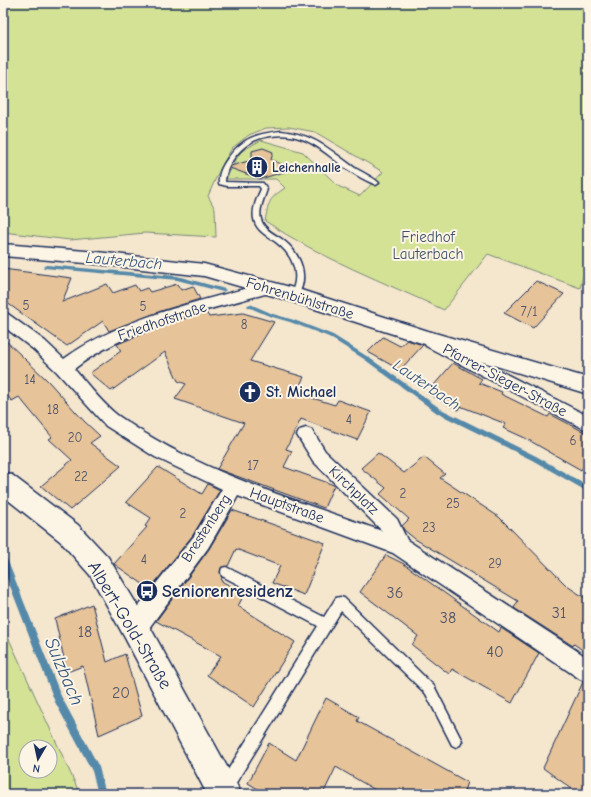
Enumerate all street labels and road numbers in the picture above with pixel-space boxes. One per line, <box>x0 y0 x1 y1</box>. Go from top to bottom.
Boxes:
street label: Fohrenbühlstraße <box>244 273 356 323</box>
street label: Friedhofstraße <box>115 297 209 345</box>
street label: Pfarrer-Sieger-Straße <box>440 340 571 421</box>
street label: Kirchplatz <box>325 462 383 518</box>
street label: Hauptstraße <box>247 483 327 527</box>
street label: Brestenberg <box>177 491 235 565</box>
street label: Albert-Gold-Straße <box>83 558 176 693</box>

